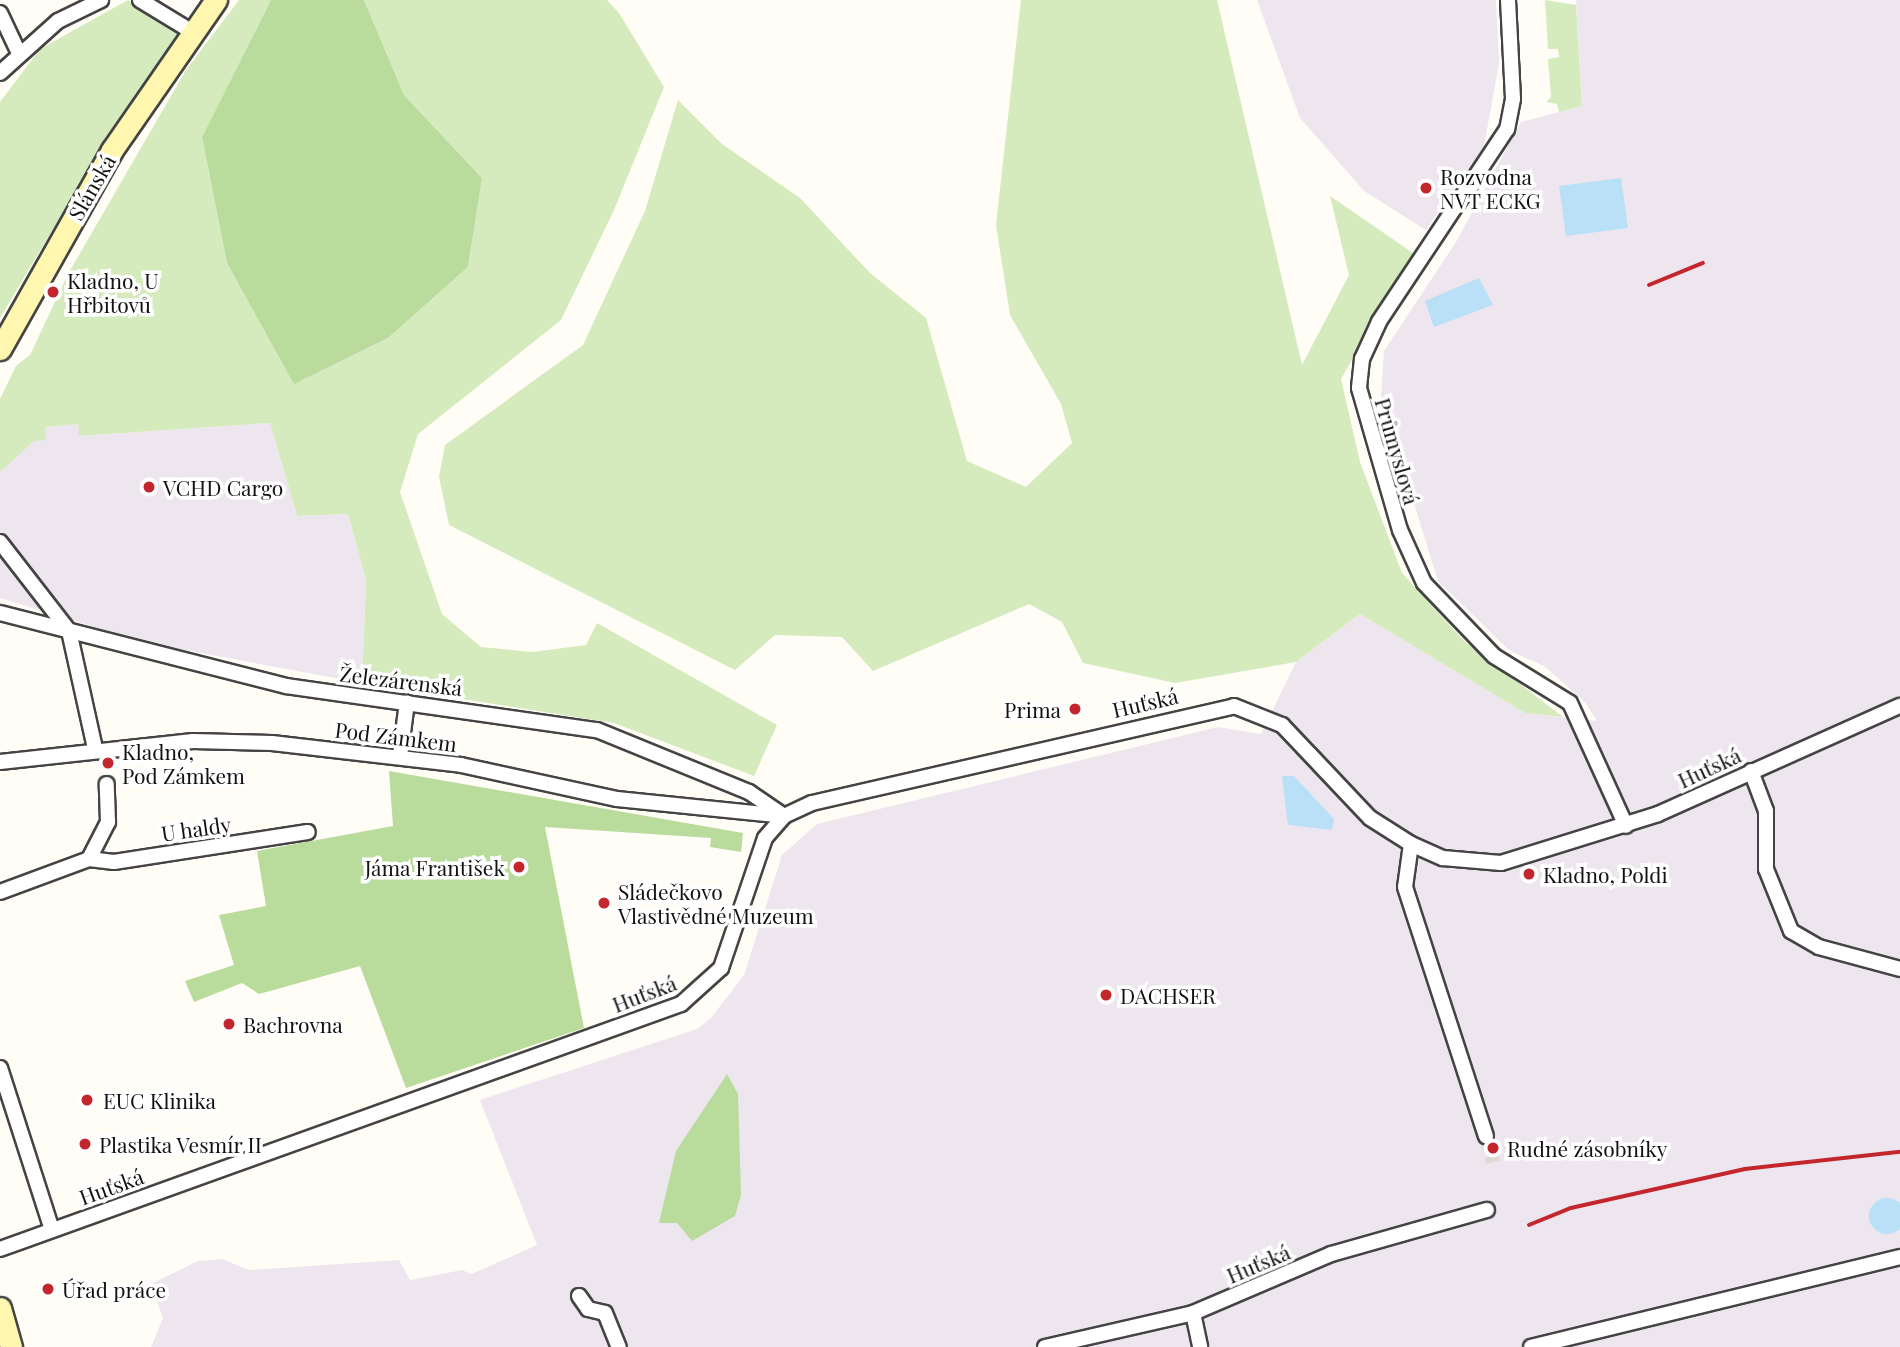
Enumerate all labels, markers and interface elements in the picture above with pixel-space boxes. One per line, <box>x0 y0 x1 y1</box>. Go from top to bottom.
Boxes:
street label: Slánská <box>62 150 120 224</box>
place label: Rozvodna NVT ECKG <box>1440 163 1541 213</box>
marker: Rozvodna NVT ECKG <box>1418 180 1434 196</box>
place label: Kladno, U Hřbitovů <box>67 267 158 317</box>
marker: Kladno, U Hřbitovů <box>45 284 61 300</box>
street label: Průmyslová <box>1371 395 1425 507</box>
place label: VCHD Cargo <box>163 474 283 500</box>
marker: VCHD Cargo <box>141 479 157 495</box>
street label: Železárenská <box>338 660 464 700</box>
street label: Huťská <box>1110 682 1180 722</box>
place label: Prima <box>1004 696 1061 722</box>
marker: Prima <box>1067 701 1083 717</box>
street label: Pod Zámkem <box>334 716 458 756</box>
place label: Kladno, Pod Zámkem <box>122 738 245 788</box>
street label: Huťská <box>1674 742 1744 792</box>
marker: Kladno, Pod Zámkem <box>100 755 116 771</box>
street label: U haldy <box>159 811 233 845</box>
place label: Jáma František <box>364 854 505 880</box>
marker: Jáma František <box>511 859 527 875</box>
place label: Kladno, Poldi <box>1543 861 1668 887</box>
marker: Kladno, Poldi <box>1521 866 1537 882</box>
place label: Sládečkovo Vlastivědné Muzeum <box>618 878 814 928</box>
marker: Sládečkovo Vlastivědné Muzeum <box>596 895 612 911</box>
street label: Huťská <box>608 969 680 1017</box>
place label: DACHSER <box>1120 982 1216 1008</box>
marker: DACHSER <box>1098 987 1114 1003</box>
place label: Bachrovna <box>243 1011 343 1037</box>
marker: Bachrovna <box>221 1016 237 1032</box>
place label: EUC Klinika <box>103 1087 216 1113</box>
marker: EUC Klinika <box>77 1090 97 1110</box>
place label: Plastika Vesmír II <box>99 1131 263 1157</box>
place label: Rudné zásobníky <box>1507 1135 1667 1161</box>
marker: Plastika Vesmír II <box>77 1136 93 1152</box>
marker: Rudné zásobníky <box>1485 1140 1501 1156</box>
street label: Huťská <box>75 1163 147 1209</box>
street label: Huťská <box>1222 1238 1294 1288</box>
place label: Úřad práce <box>62 1276 166 1302</box>
marker: Úřad práce <box>40 1281 56 1297</box>

